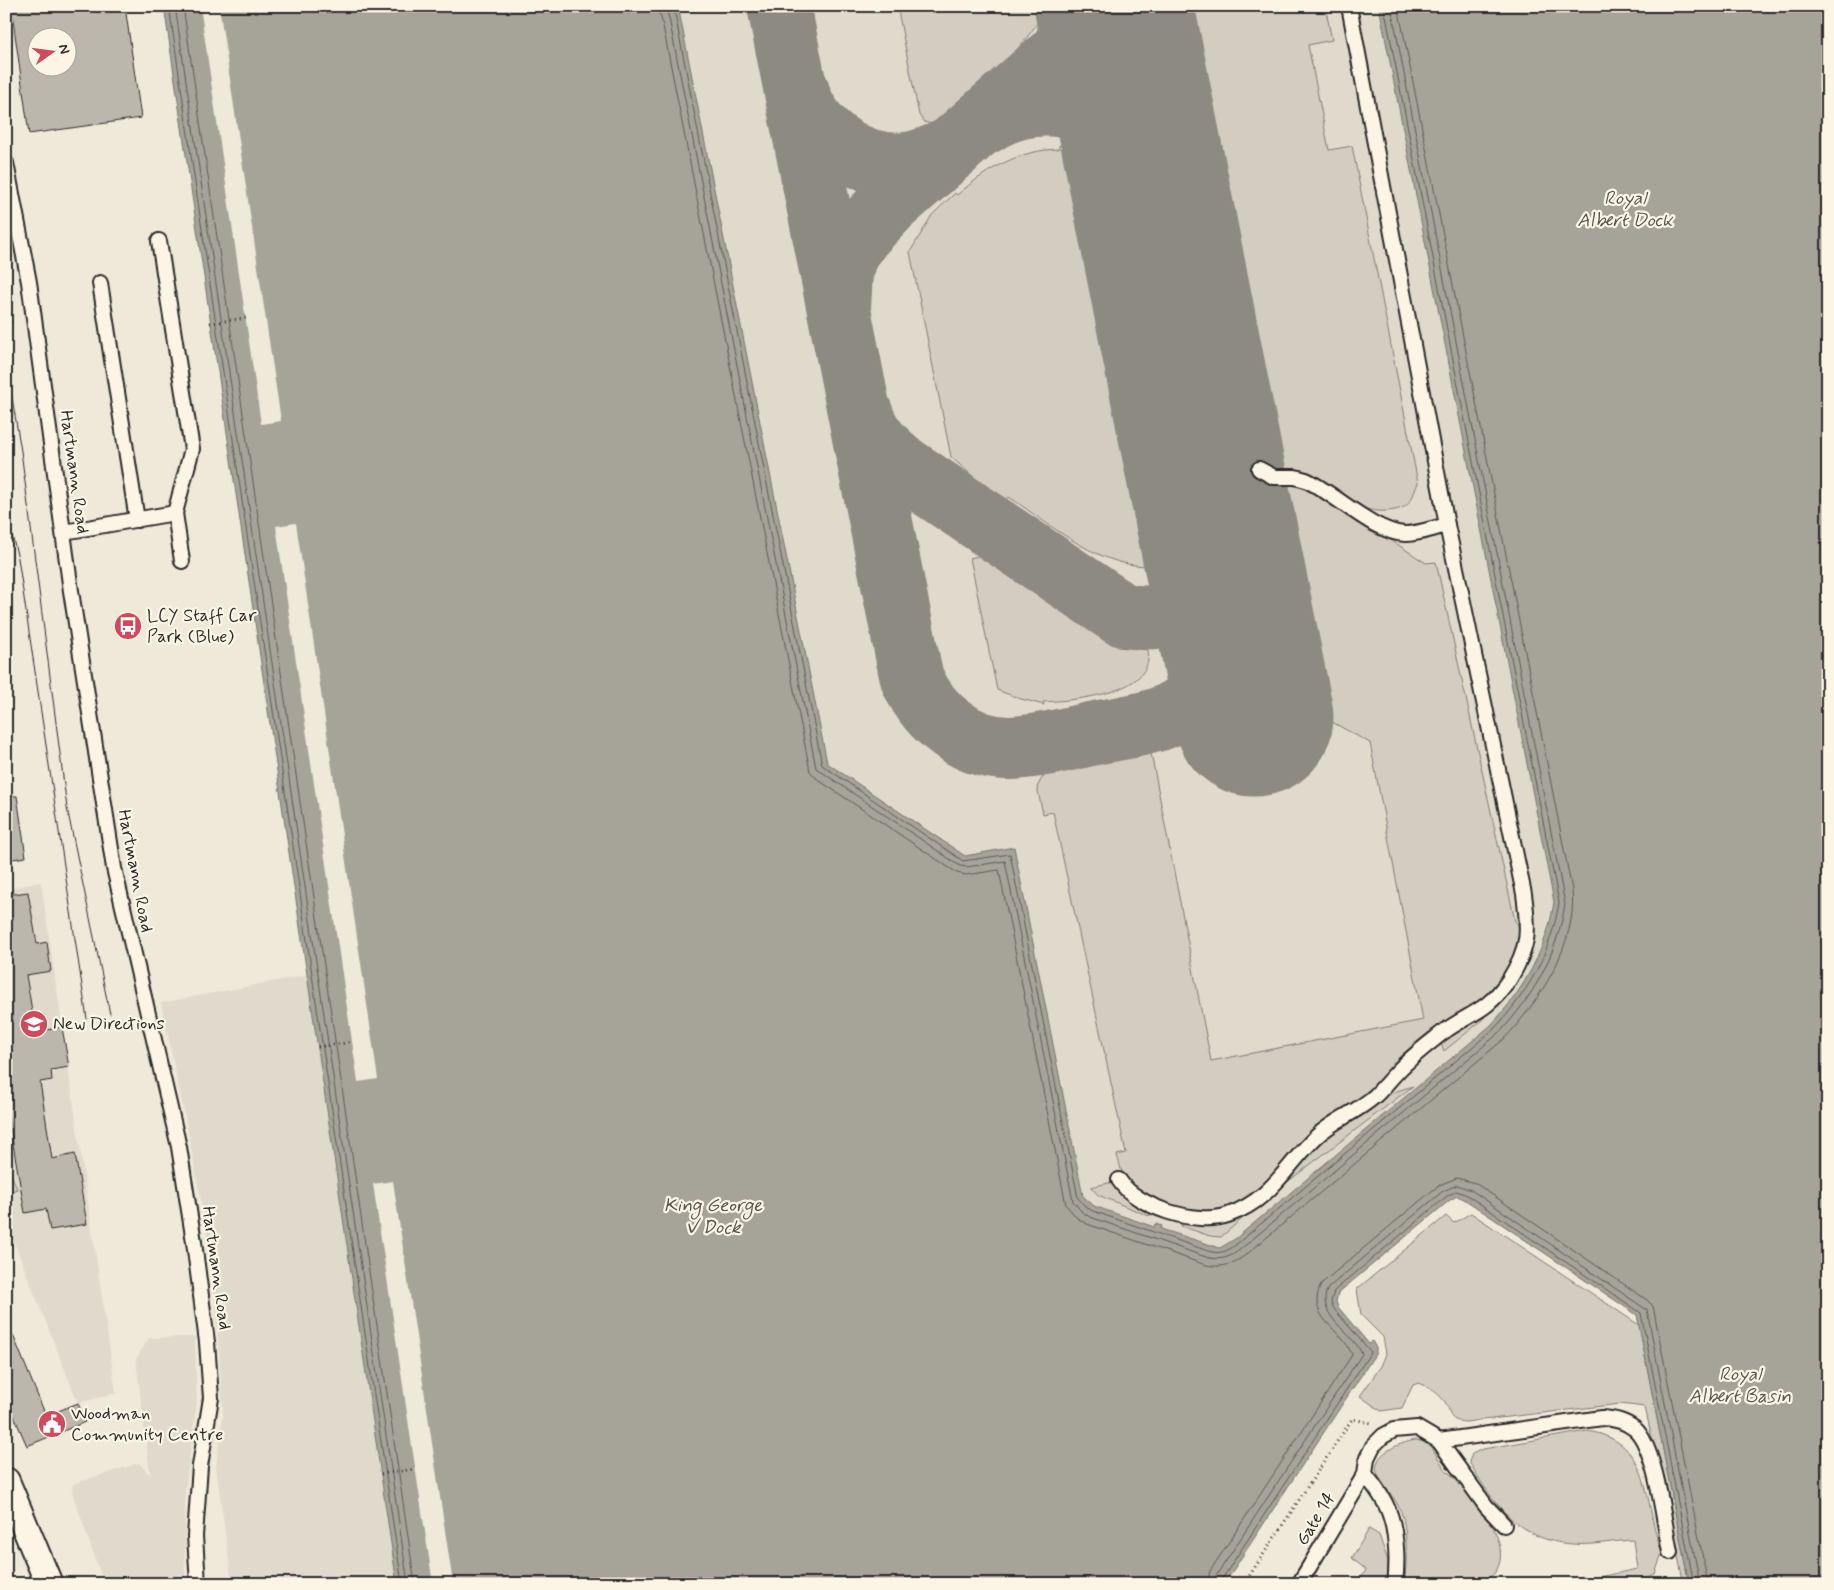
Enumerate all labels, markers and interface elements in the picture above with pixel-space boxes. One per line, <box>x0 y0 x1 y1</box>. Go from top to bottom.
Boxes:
north arrow <box>28 28 78 78</box>
text: N <box>54 42 74 56</box>
water label: Royal Albert Dock <box>1577 186 1674 233</box>
street label: Hartmann Road <box>53 409 95 535</box>
place label: LCY Staff Car Park (Blue) <box>147 604 257 649</box>
bus stop icon: LCY Staff Car Park (Blue) <box>113 611 143 641</box>
street label: Hartmann Road <box>111 808 159 934</box>
school or university icon: New Directions <box>19 1009 49 1039</box>
place label: New Directions <box>53 1012 165 1036</box>
water label: King George V Dock <box>664 1193 763 1240</box>
street label: Hartmann Road <box>195 1205 237 1331</box>
water label: Royal Albert Basin <box>1689 1362 1791 1409</box>
place label: Woodman Community Centre <box>71 1402 223 1447</box>
public building icon: Woodman Community Centre <box>37 1409 67 1439</box>
street label: Gate 14 <box>1291 1488 1341 1550</box>

